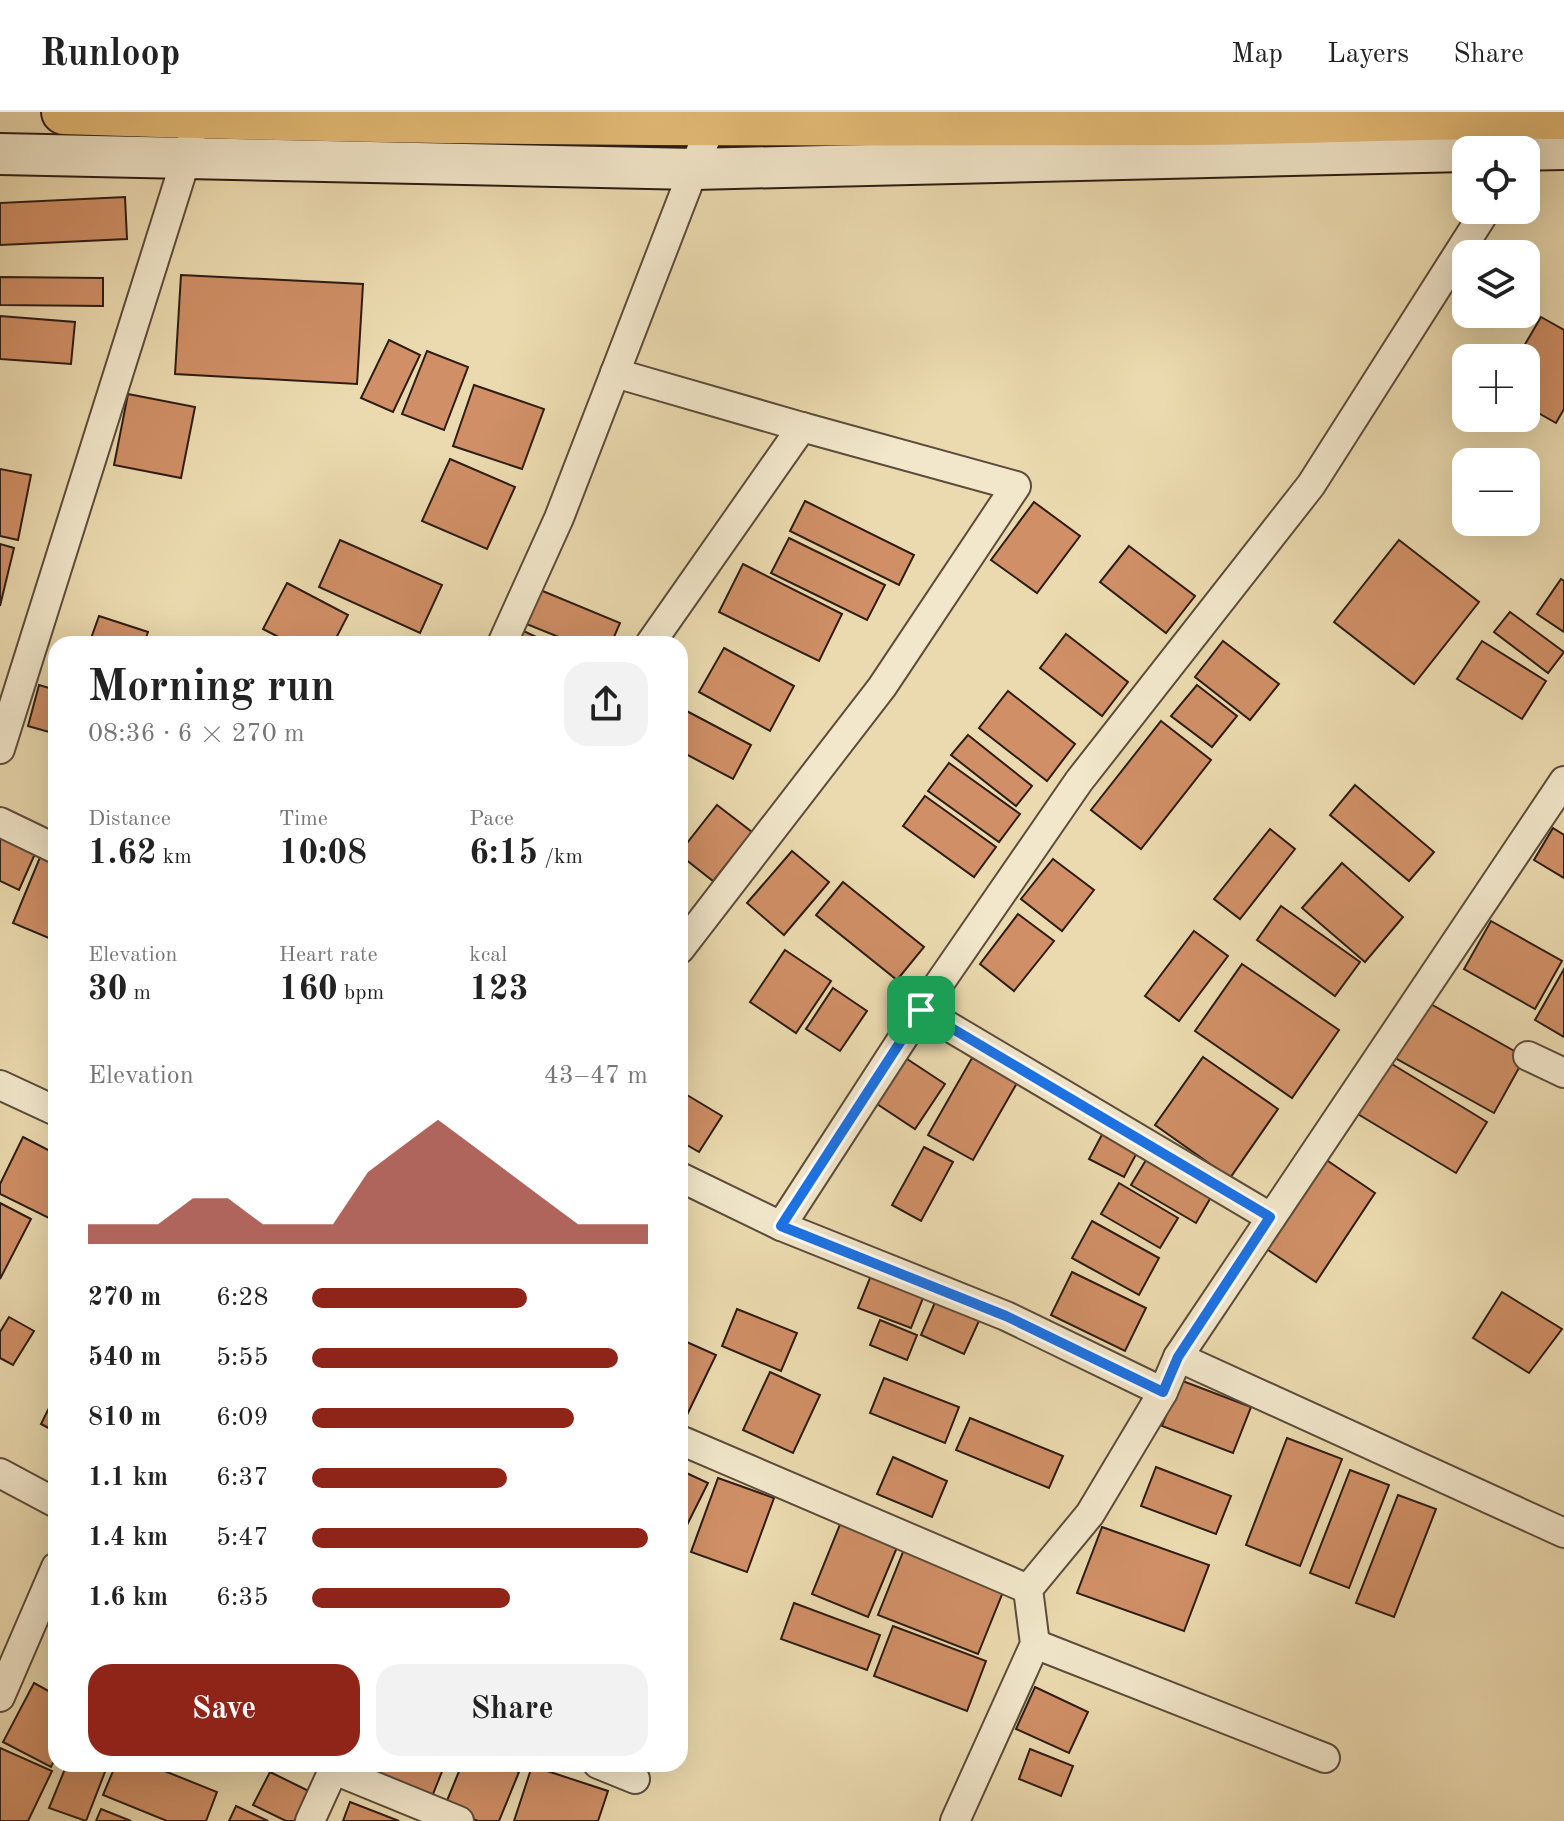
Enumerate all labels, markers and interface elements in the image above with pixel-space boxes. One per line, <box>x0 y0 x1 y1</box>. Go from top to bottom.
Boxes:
text: Runloop <box>40 36 180 74</box>
text: Map <box>1231 41 1283 69</box>
text: Layers <box>1327 41 1409 69</box>
text: Share <box>1453 41 1524 69</box>
map controls <box>1452 136 1540 536</box>
button: locate <box>1452 136 1540 224</box>
button: layers <box>1452 240 1540 328</box>
button: + <box>1452 344 1540 432</box>
button: − <box>1452 448 1540 536</box>
button: share <box>564 662 648 746</box>
text: Morning run <box>88 666 335 710</box>
text: 08:36 · 6 × 270 m <box>88 721 305 747</box>
text: Distance <box>88 808 171 830</box>
text: Time <box>279 808 328 830</box>
text: Pace <box>469 808 514 830</box>
text: 1.62 <box>88 837 157 871</box>
text: 10:08 <box>279 837 367 871</box>
text: 6:15 <box>469 837 538 871</box>
text: km <box>157 846 192 868</box>
text: /km <box>538 846 583 868</box>
text: Elevation <box>88 944 178 966</box>
text: Heart rate <box>279 944 378 966</box>
text: kcal <box>469 944 507 966</box>
text: 30 <box>88 973 127 1007</box>
text: 160 <box>279 973 338 1007</box>
text: 123 <box>469 973 529 1007</box>
pin <box>887 976 955 1044</box>
text: m <box>127 982 151 1004</box>
text: bpm <box>338 982 384 1004</box>
icon: arrive <box>899 988 943 1032</box>
text: Elevation <box>88 1063 194 1089</box>
text: 43–47 m <box>544 1063 648 1089</box>
text: 270 m <box>88 1285 161 1311</box>
text: 6:28 <box>216 1285 269 1311</box>
text: 540 m <box>88 1345 161 1371</box>
text: 5:55 <box>216 1345 269 1371</box>
text: 810 m <box>88 1405 161 1431</box>
text: 6:09 <box>216 1405 269 1431</box>
text: 1.1 km <box>88 1465 168 1491</box>
text: 6:37 <box>216 1465 269 1491</box>
text: 1.4 km <box>88 1525 168 1551</box>
text: 5:47 <box>216 1525 269 1551</box>
text: 1.6 km <box>88 1585 168 1611</box>
text: 6:35 <box>216 1585 269 1611</box>
button: Save <box>88 1664 360 1756</box>
button: Share <box>376 1664 648 1756</box>

